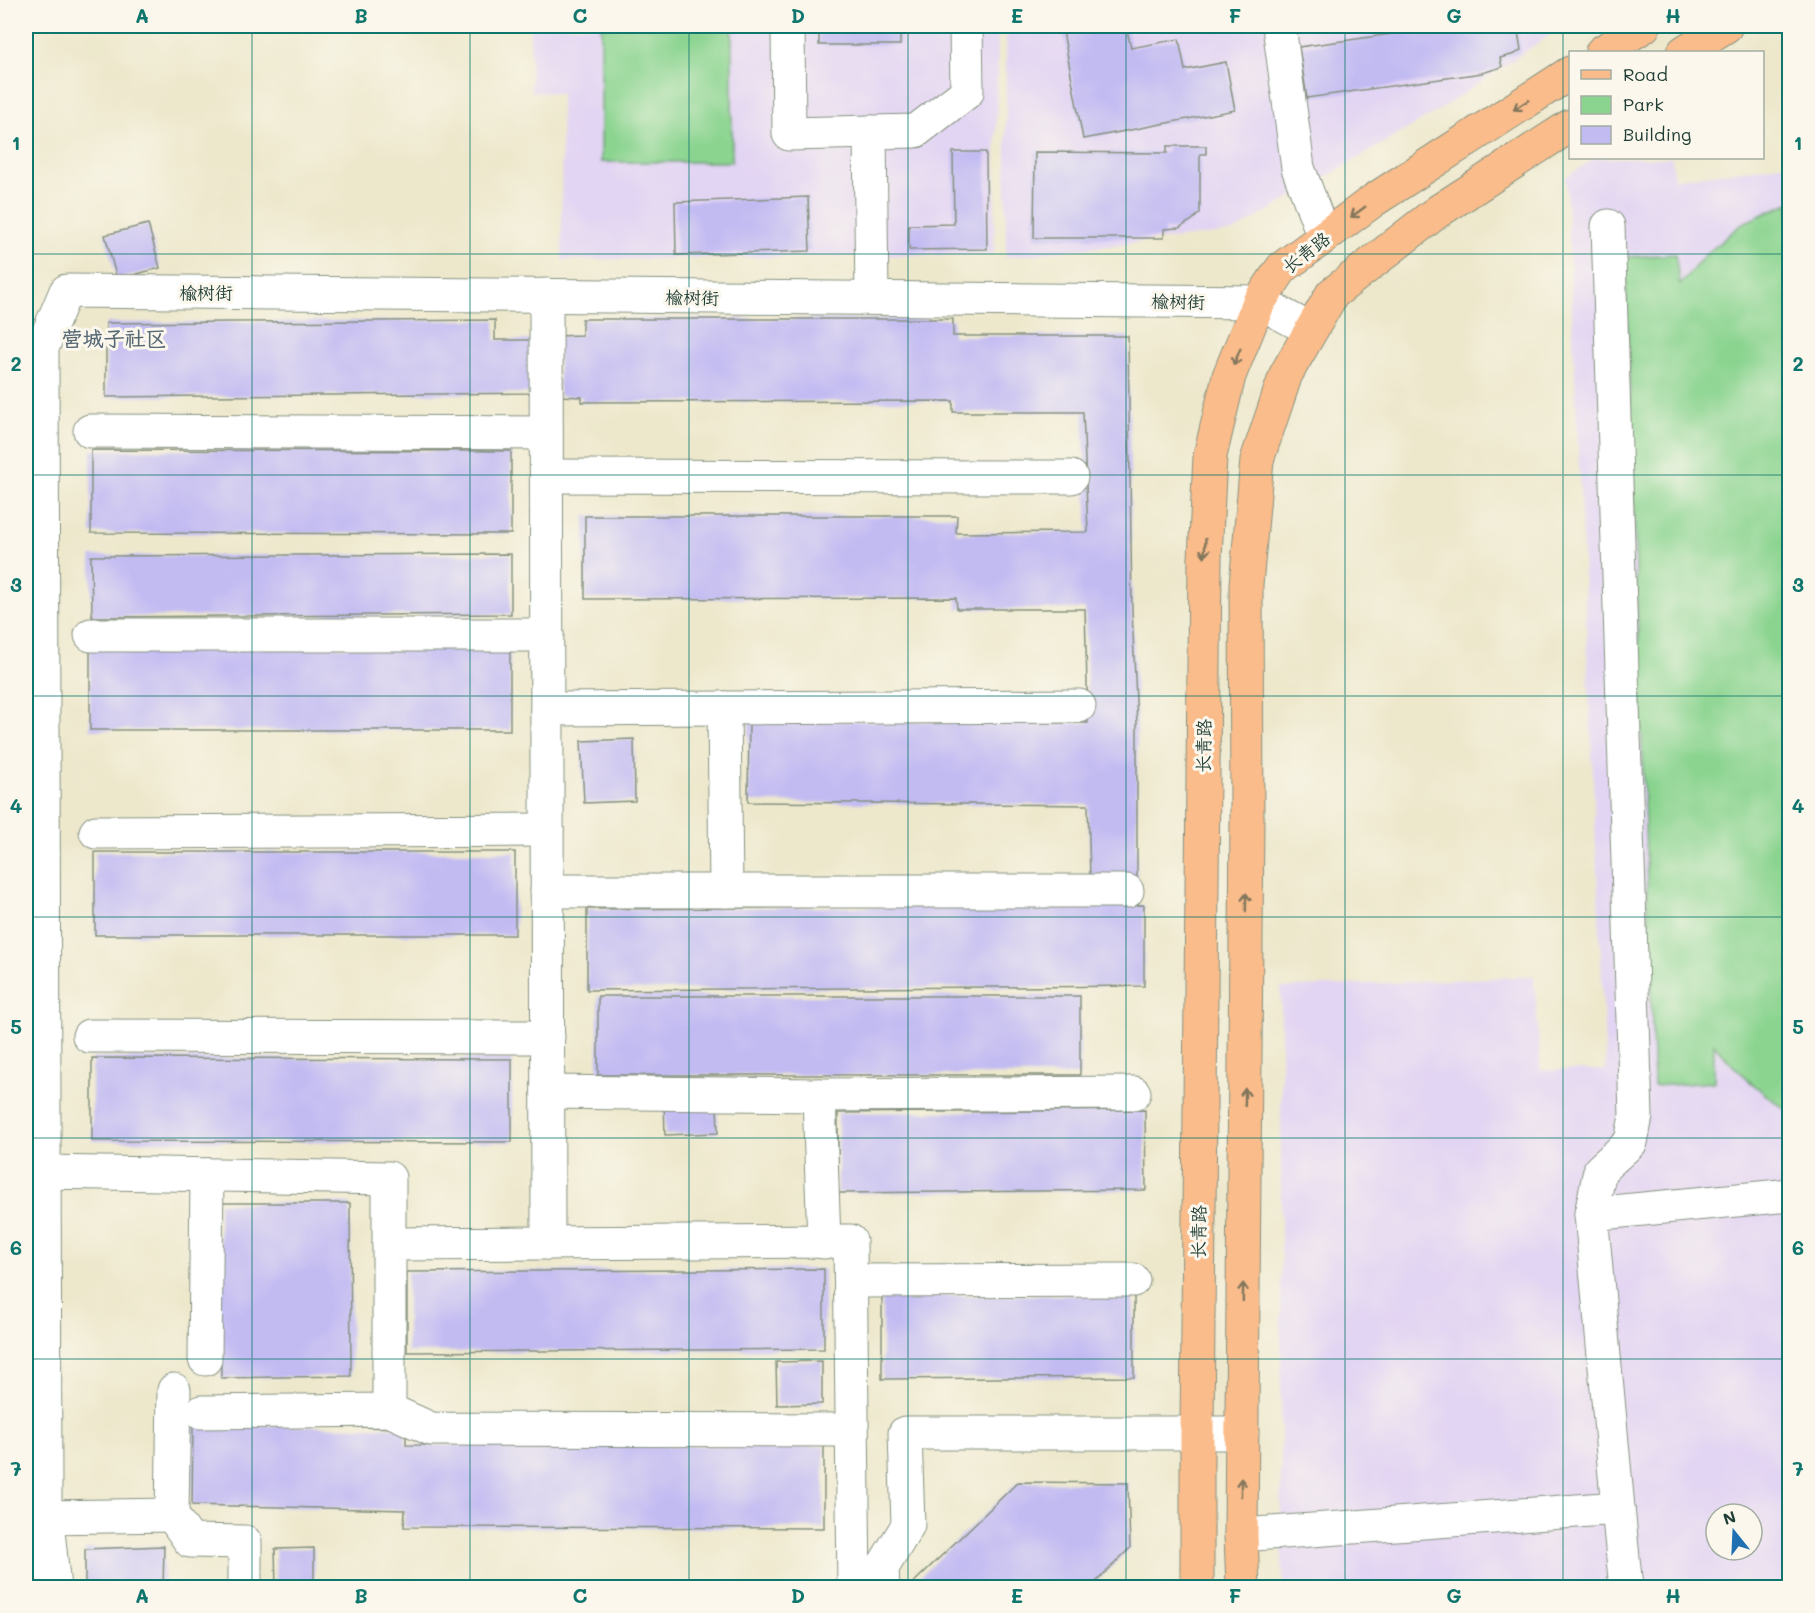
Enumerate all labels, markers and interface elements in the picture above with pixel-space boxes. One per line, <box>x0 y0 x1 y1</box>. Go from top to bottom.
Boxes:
text: A <box>135 2 149 28</box>
text: B <box>354 2 368 28</box>
text: C <box>573 2 588 28</box>
text: D <box>791 2 805 28</box>
text: E <box>1011 2 1023 28</box>
text: F <box>1229 2 1242 28</box>
text: G <box>1446 2 1462 28</box>
text: H <box>1665 2 1681 28</box>
legend <box>1569 51 1764 159</box>
text: Road <box>1623 62 1668 86</box>
text: Park <box>1623 92 1664 116</box>
one-way arrow <box>1514 99 1530 111</box>
text: Building <box>1623 122 1691 146</box>
text: 1 <box>12 129 20 155</box>
text: 1 <box>1794 129 1802 155</box>
one-way arrow <box>1351 206 1367 218</box>
street label: 长青路 <box>1277 226 1335 278</box>
street label: 榆树街 <box>179 280 233 304</box>
street label: 榆树街 <box>665 285 719 309</box>
street label: 榆树街 <box>1151 289 1205 313</box>
district label: 营城子社区 <box>62 324 167 351</box>
one-way arrow <box>1231 347 1242 365</box>
text: 2 <box>10 350 22 376</box>
text: 2 <box>1792 350 1804 376</box>
one-way arrow <box>1200 537 1211 557</box>
text: 3 <box>10 571 22 597</box>
text: 3 <box>1792 571 1804 597</box>
street label: 长青路 <box>1191 719 1215 773</box>
text: 4 <box>10 792 23 818</box>
text: 4 <box>1792 792 1805 818</box>
one-way arrow <box>1241 893 1252 913</box>
text: 5 <box>10 1013 22 1039</box>
text: 5 <box>1792 1013 1804 1039</box>
one-way arrow <box>1239 1088 1251 1108</box>
street label: 长青路 <box>1186 1205 1210 1259</box>
text: 6 <box>10 1234 22 1260</box>
text: 6 <box>1792 1234 1804 1260</box>
one-way arrow <box>1237 1283 1249 1303</box>
text: 7 <box>10 1455 22 1481</box>
text: 7 <box>1792 1455 1804 1481</box>
one-way arrow <box>1235 1478 1247 1498</box>
north arrow <box>1704 1502 1764 1562</box>
text: N <box>1720 1505 1738 1529</box>
text: A <box>135 1582 149 1608</box>
text: B <box>354 1582 368 1608</box>
text: C <box>573 1582 588 1608</box>
text: D <box>791 1582 805 1608</box>
text: E <box>1011 1582 1023 1608</box>
text: F <box>1229 1582 1242 1608</box>
text: G <box>1446 1582 1462 1608</box>
text: H <box>1665 1582 1681 1608</box>

